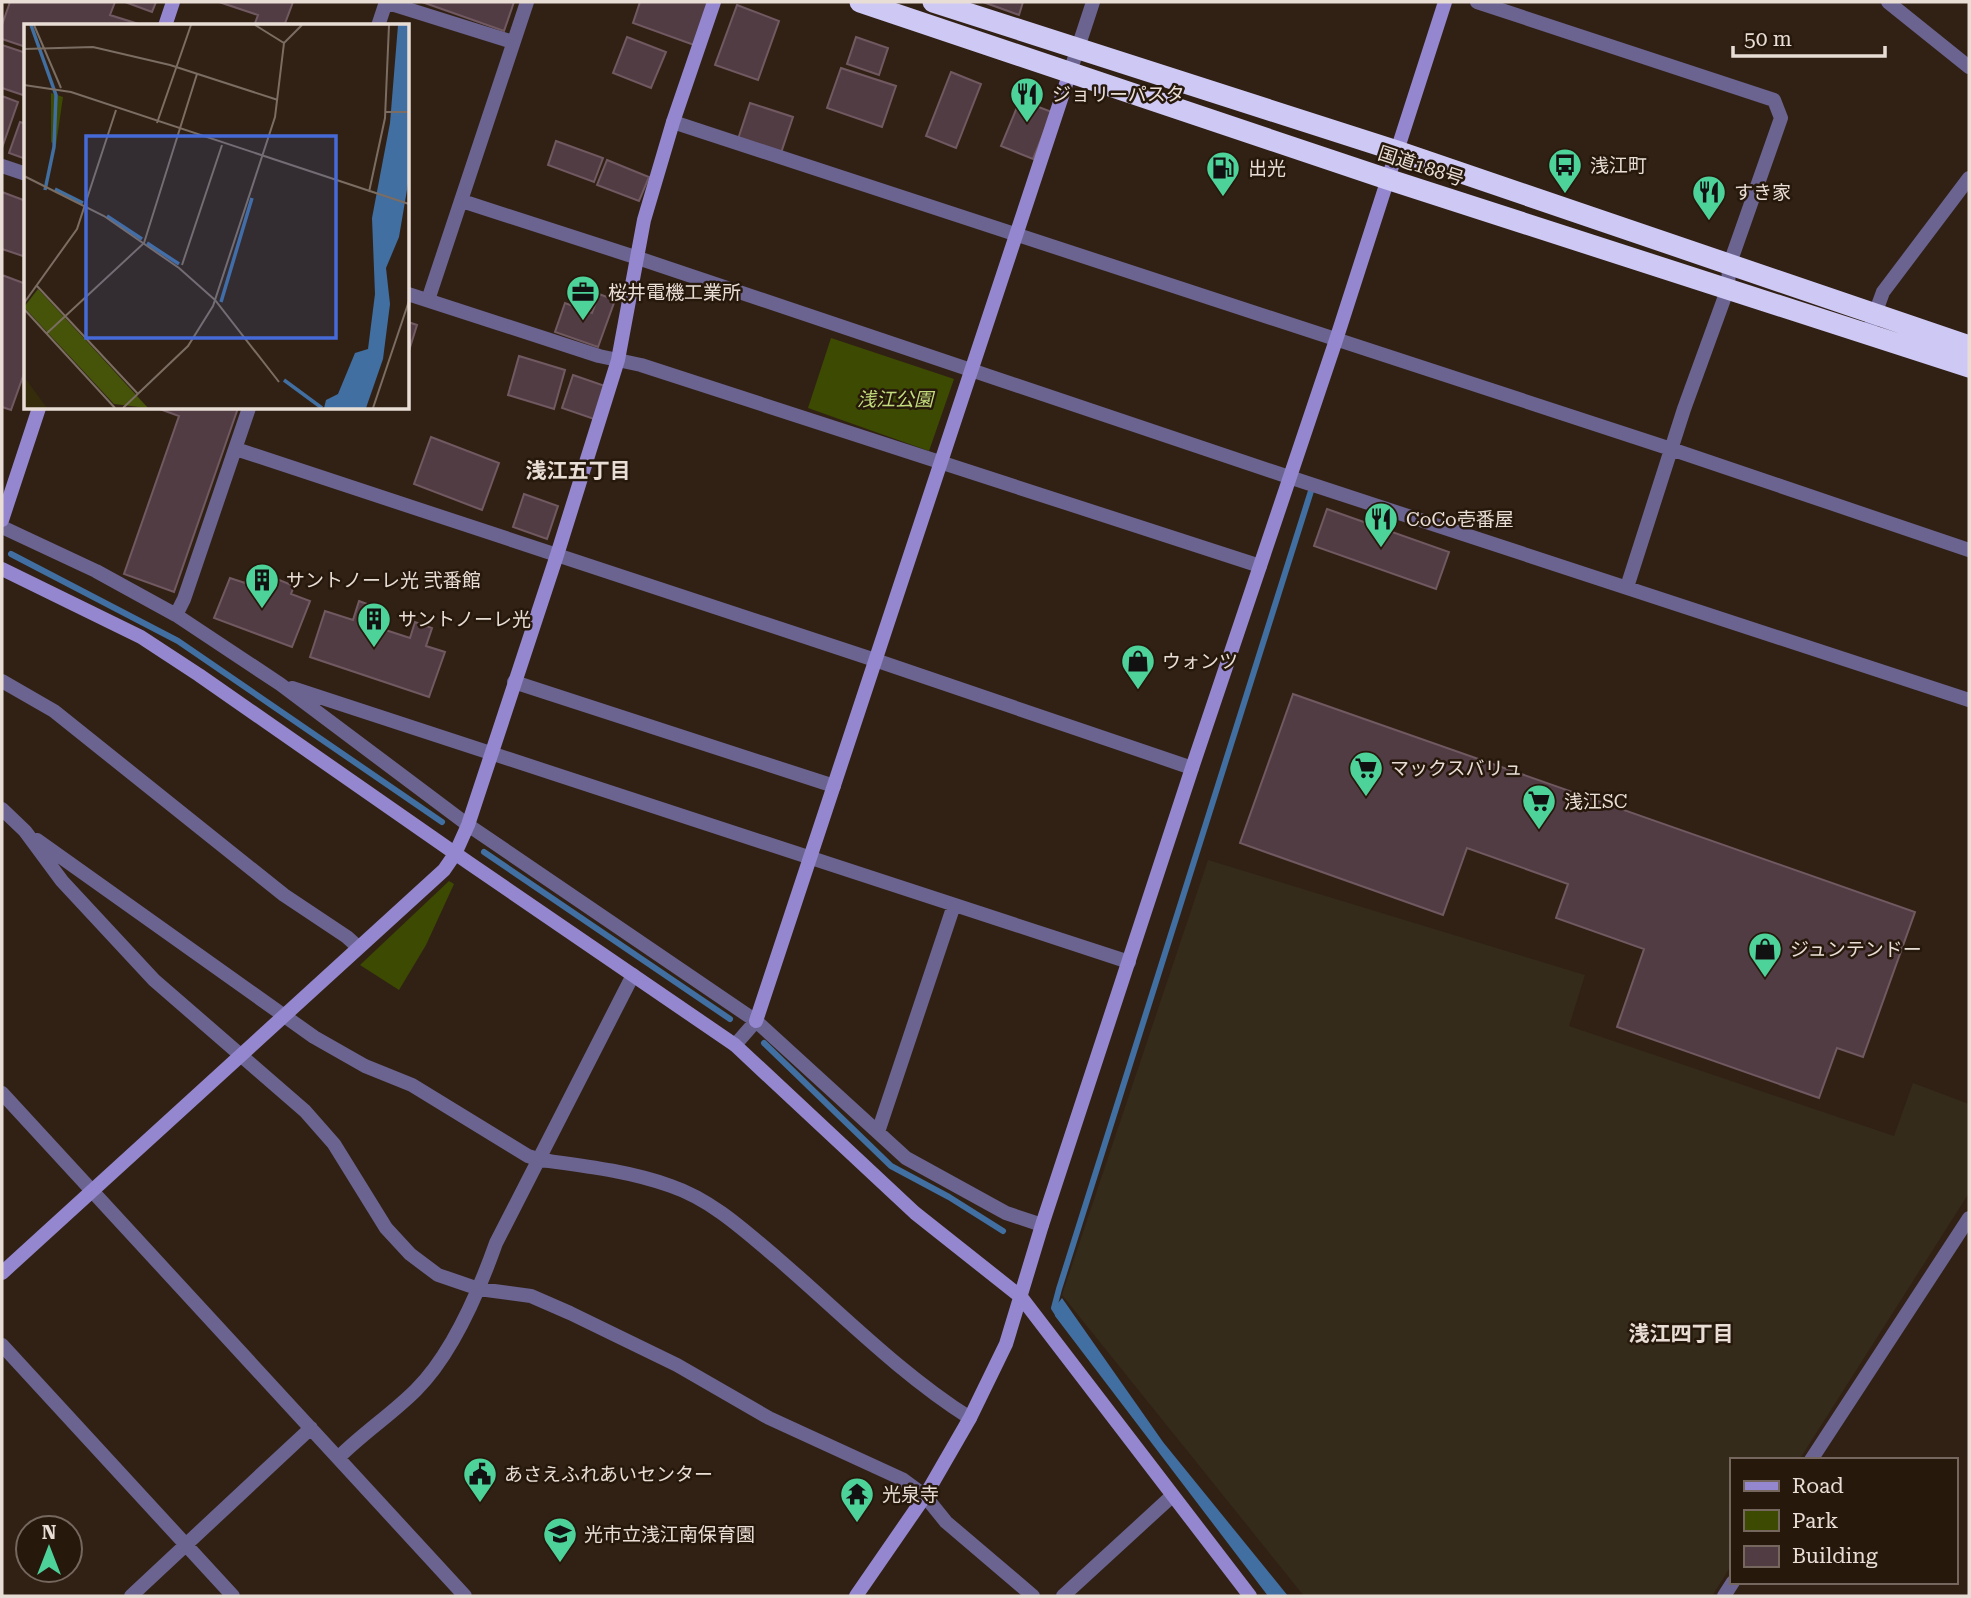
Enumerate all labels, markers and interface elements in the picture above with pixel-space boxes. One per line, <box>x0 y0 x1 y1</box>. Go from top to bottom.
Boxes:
scale bar <box>1733 14 1885 58</box>
inset map <box>24 24 410 410</box>
text: 50 m <box>1744 27 1792 51</box>
restaurant icon: ジョリーパスタ <box>1008 75 1046 124</box>
place label: ジョリーパスタ <box>1052 83 1185 106</box>
street label: 国道188号 <box>1375 141 1467 191</box>
bus stop icon: 浅江町 <box>1546 146 1584 195</box>
fuel station icon: 出光 <box>1204 149 1242 198</box>
place label: 浅江町 <box>1590 154 1647 177</box>
place label: 出光 <box>1248 157 1286 180</box>
restaurant icon: すき家 <box>1690 173 1728 222</box>
place label: すき家 <box>1734 181 1791 204</box>
office icon: 桜井電機工業所 <box>564 273 602 322</box>
place label: 桜井電機工業所 <box>608 281 741 304</box>
park label: 浅江公園 <box>857 388 936 411</box>
district label: 浅江五丁目 <box>526 459 631 483</box>
restaurant icon: CoCo壱番屋 <box>1362 500 1400 549</box>
place label: CoCo壱番屋 <box>1406 508 1514 531</box>
building icon: サントノーレ光 弐番館 <box>243 561 281 610</box>
place label: サントノーレ光 弐番館 <box>286 569 481 592</box>
building icon: サントノーレ光 <box>355 600 393 649</box>
place label: サントノーレ光 <box>398 608 531 631</box>
shop icon: ウォンツ <box>1119 642 1157 691</box>
place label: ウォンツ <box>1162 650 1238 673</box>
supermarket icon: マックスバリュ <box>1347 749 1385 798</box>
place label: マックスバリュ <box>1390 757 1522 780</box>
supermarket icon: 浅江SC <box>1520 782 1558 831</box>
place label: 浅江SC <box>1564 790 1627 813</box>
shop icon: ジュンテンドー <box>1746 930 1784 979</box>
place label: ジュンテンドー <box>1790 938 1922 961</box>
district label: 浅江四丁目 <box>1629 1322 1734 1346</box>
public building icon: あさえふれあいセンター <box>461 1455 499 1504</box>
legend <box>1730 1458 1957 1584</box>
place label: あさえふれあいセンター <box>504 1463 713 1486</box>
text: Road <box>1792 1474 1844 1498</box>
temple icon: 光泉寺 <box>838 1475 876 1524</box>
place label: 光泉寺 <box>882 1483 939 1506</box>
text: Park <box>1792 1509 1838 1533</box>
north arrow <box>14 1514 84 1584</box>
school or university icon: 光市立浅江南保育園 <box>541 1515 579 1564</box>
text: N <box>42 1521 57 1544</box>
place label: 光市立浅江南保育園 <box>584 1523 755 1546</box>
text: Building <box>1792 1544 1878 1568</box>

